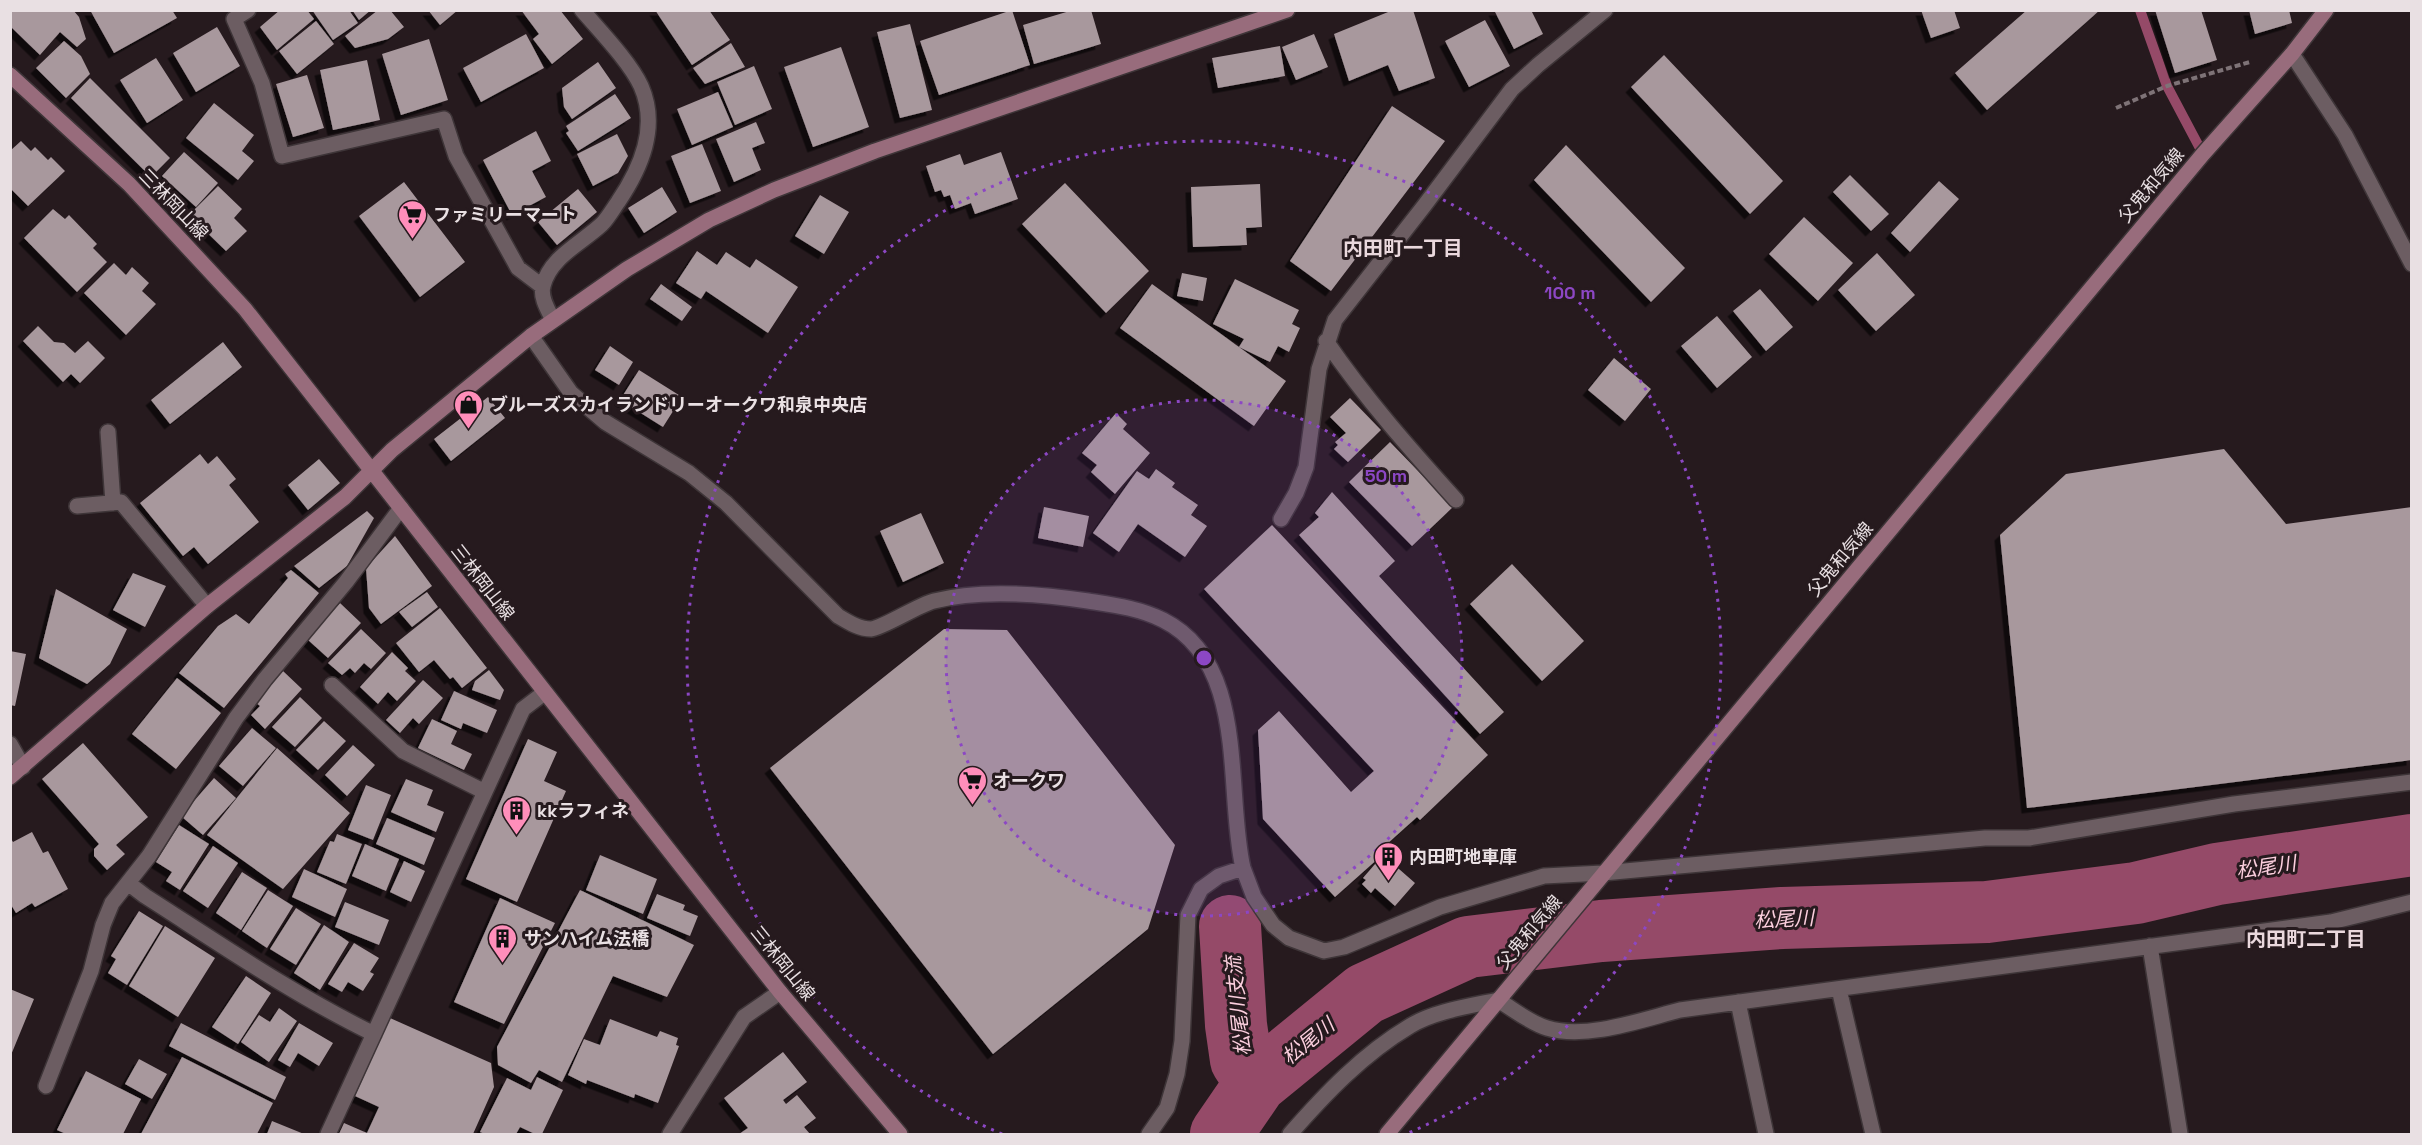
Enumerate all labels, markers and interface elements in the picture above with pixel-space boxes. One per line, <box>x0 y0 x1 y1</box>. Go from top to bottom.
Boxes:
street label: 父鬼和気線 <box>2113 143 2189 227</box>
street label: 三林岡山線 <box>134 164 214 244</box>
supermarket icon: ファミリーマート <box>396 198 428 240</box>
place label: ファミリーマート <box>433 203 577 226</box>
district label: 内田町一丁目 <box>1343 235 1463 261</box>
text: 100 m <box>1544 281 1596 304</box>
shop icon: ブルーズスカイランドリーオークワ和泉中央店 <box>453 388 485 430</box>
place label: ブルーズスカイランドリーオークワ和泉中央店 <box>490 393 867 416</box>
text: 50 m <box>1365 464 1407 487</box>
street label: 父鬼和気線 <box>1802 517 1878 601</box>
street label: 三林岡山線 <box>446 539 520 625</box>
centre of rings <box>1194 648 1214 668</box>
supermarket icon: オークワ <box>956 764 988 806</box>
place label: オークワ <box>993 769 1065 792</box>
building icon: kkラフィネ <box>500 794 532 836</box>
place label: kkラフィネ <box>537 799 629 822</box>
building icon: 内田町地車庫 <box>1372 840 1404 882</box>
place label: 内田町地車庫 <box>1409 845 1517 868</box>
water label: 松尾川 <box>2234 850 2299 884</box>
street label: 父鬼和気線 <box>1491 890 1567 974</box>
water label: 松尾川 <box>1753 904 1817 934</box>
street label: 三林岡山線 <box>746 921 820 1005</box>
building icon: サンハイム法橋 <box>487 922 519 964</box>
district label: 内田町二丁目 <box>2246 926 2366 952</box>
place label: サンハイム法橋 <box>524 927 649 950</box>
water label: 松尾川支流 <box>1220 952 1256 1057</box>
water label: 松尾川 <box>1277 1011 1341 1070</box>

